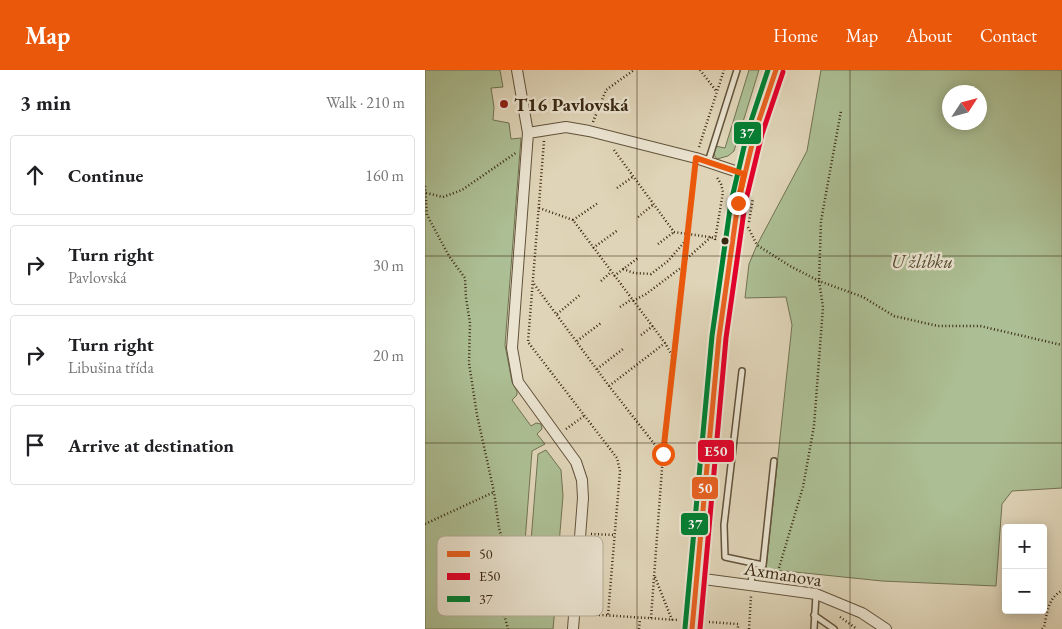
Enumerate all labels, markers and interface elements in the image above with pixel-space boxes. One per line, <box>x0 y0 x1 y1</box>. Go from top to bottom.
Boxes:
text: Map <box>25 20 70 51</box>
text: Home <box>773 24 818 47</box>
text: Map <box>846 24 878 47</box>
text: About <box>906 24 952 47</box>
text: Contact <box>980 24 1037 47</box>
north arrow <box>942 85 987 130</box>
text: 3 min <box>20 89 71 116</box>
text: Walk · 210 m <box>326 92 405 113</box>
place label: T16 Pavlovská <box>514 92 629 117</box>
marker: T16 Pavlovská <box>498 98 510 110</box>
line badge: 37 <box>733 121 762 145</box>
text: 37 <box>740 124 755 142</box>
icon: ahead <box>21 161 49 189</box>
text: Continue <box>68 163 143 188</box>
text: 160 m <box>365 165 404 186</box>
route end <box>727 192 750 215</box>
unlabelled marker <box>720 236 730 246</box>
text: Turn right <box>68 242 154 267</box>
park label: U žlíbku <box>891 249 953 274</box>
icon: right <box>21 251 49 279</box>
text: 30 m <box>373 255 404 276</box>
text: Pavlovská <box>68 267 127 288</box>
text: Turn right <box>68 332 154 357</box>
icon: right <box>21 341 49 369</box>
text: 20 m <box>373 345 404 366</box>
text: Libušina třída <box>68 357 154 378</box>
icon: arrive <box>21 431 49 459</box>
text: Arrive at destination <box>68 433 234 458</box>
line badge: E50 <box>697 439 735 463</box>
text: E50 <box>705 442 728 460</box>
route start <box>652 443 675 466</box>
line badge: 50 <box>691 476 719 500</box>
text: 50 <box>698 479 713 497</box>
line badge: 37 <box>680 512 709 536</box>
text: 37 <box>688 515 703 533</box>
map controls <box>1002 524 1047 614</box>
button: + <box>1002 524 1047 569</box>
legend <box>437 536 603 616</box>
text: 50 <box>479 545 493 563</box>
street label: Axmanova <box>741 555 824 593</box>
text: E50 <box>479 567 501 585</box>
button: − <box>1002 569 1047 614</box>
text: 37 <box>479 590 493 608</box>

